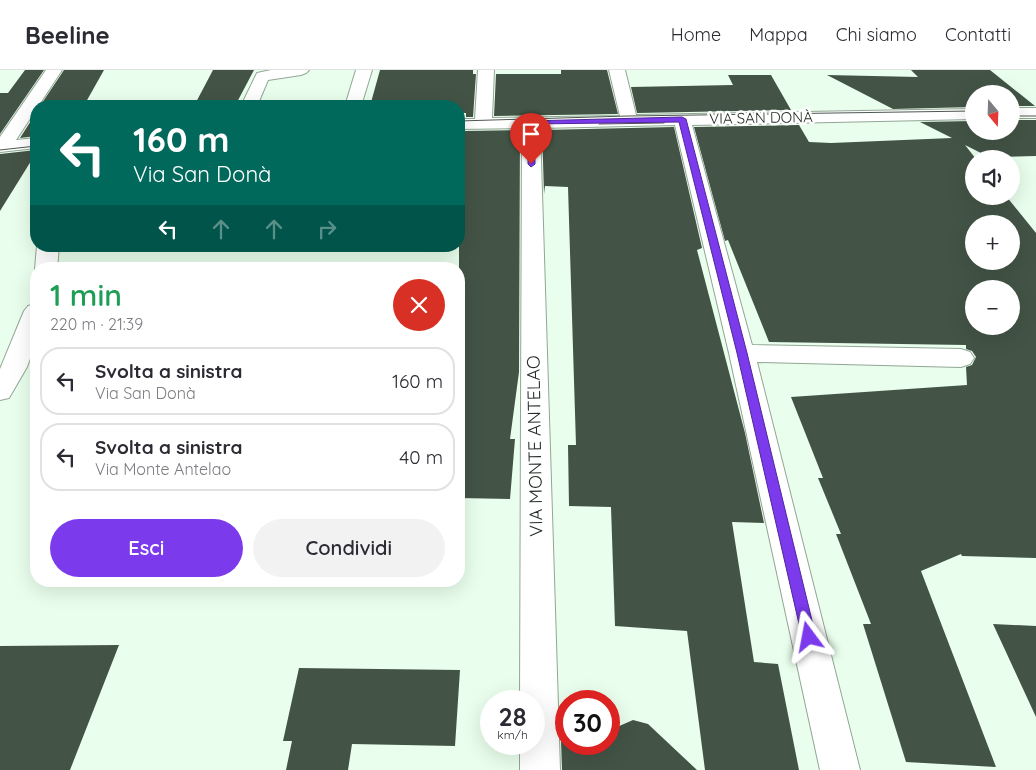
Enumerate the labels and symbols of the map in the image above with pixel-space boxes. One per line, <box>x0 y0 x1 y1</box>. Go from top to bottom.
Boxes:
north arrow <box>965 85 1020 140</box>
street label: VIA SAN DONÀ <box>709 107 813 128</box>
pin <box>510 113 552 164</box>
street label: VIA MONTE ANTELAO <box>521 355 548 537</box>
position arrow <box>782 610 834 662</box>
speed limit sign: 30 <box>555 690 620 755</box>

